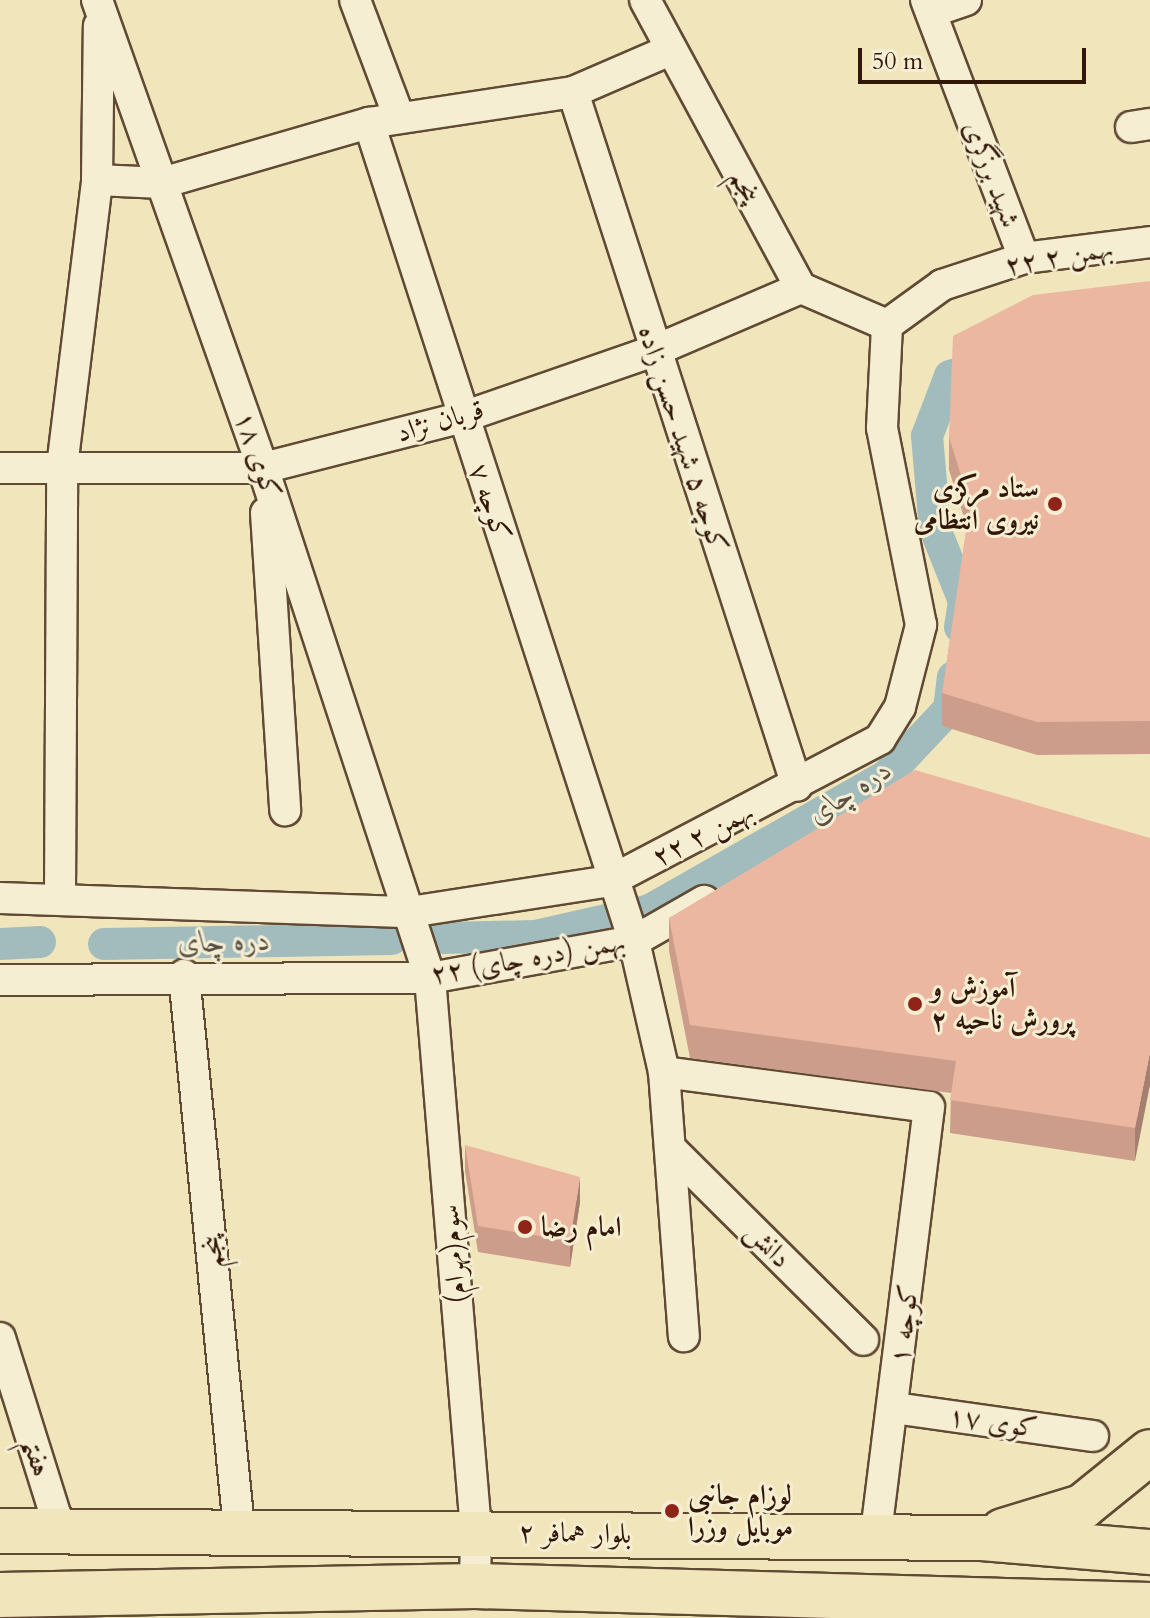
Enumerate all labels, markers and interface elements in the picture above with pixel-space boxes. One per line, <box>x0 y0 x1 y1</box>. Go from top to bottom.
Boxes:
scale bar <box>862 32 1090 82</box>
text: 50 m <box>872 45 923 78</box>
street label: شهید برزگری <box>956 116 1028 232</box>
street label: پنجم <box>722 163 768 209</box>
street label: ۲۲ بهمن ۲ <box>1002 231 1116 283</box>
street label: کوچه ۵ شهید حسن زاده <box>631 321 735 557</box>
street label: قربان نژاد <box>392 393 488 449</box>
street label: کوی ۱۸ <box>227 407 289 503</box>
street label: کوچه ۷ <box>462 459 518 545</box>
place label: ستاد مرکزی نیروی انتظامی <box>914 471 1039 537</box>
marker: ستاد مرکزی نیروی انتظامی <box>1046 495 1064 513</box>
water label: دره چای <box>801 752 899 832</box>
street label: ۲۲ بهمن ۲ <box>647 794 759 874</box>
water label: دره چای <box>177 923 271 961</box>
street label: ۲۲ بهمن (دره چای) <box>428 924 628 992</box>
place label: آموزش و پرورش ناحیه ۲ <box>931 971 1074 1037</box>
marker: آموزش و پرورش ناحیه ۲ <box>906 995 924 1013</box>
street label: سوم(مهرام) <box>432 1203 474 1305</box>
place label: امام رضا <box>541 1210 622 1244</box>
street label: دانش <box>738 1215 798 1275</box>
marker: امام رضا <box>516 1218 534 1236</box>
street label: پنجم <box>194 1234 230 1270</box>
street label: کوچه ۱ <box>882 1282 926 1366</box>
street label: کوی ۱۷ <box>946 1399 1040 1445</box>
street label: هفتم <box>15 1433 59 1481</box>
place label: لوزام جانبی موبایل وزرا <box>688 1478 793 1544</box>
marker: لوزام جانبی موبایل وزرا <box>663 1502 681 1520</box>
street label: بلوار همافر ۲ <box>518 1515 632 1551</box>

